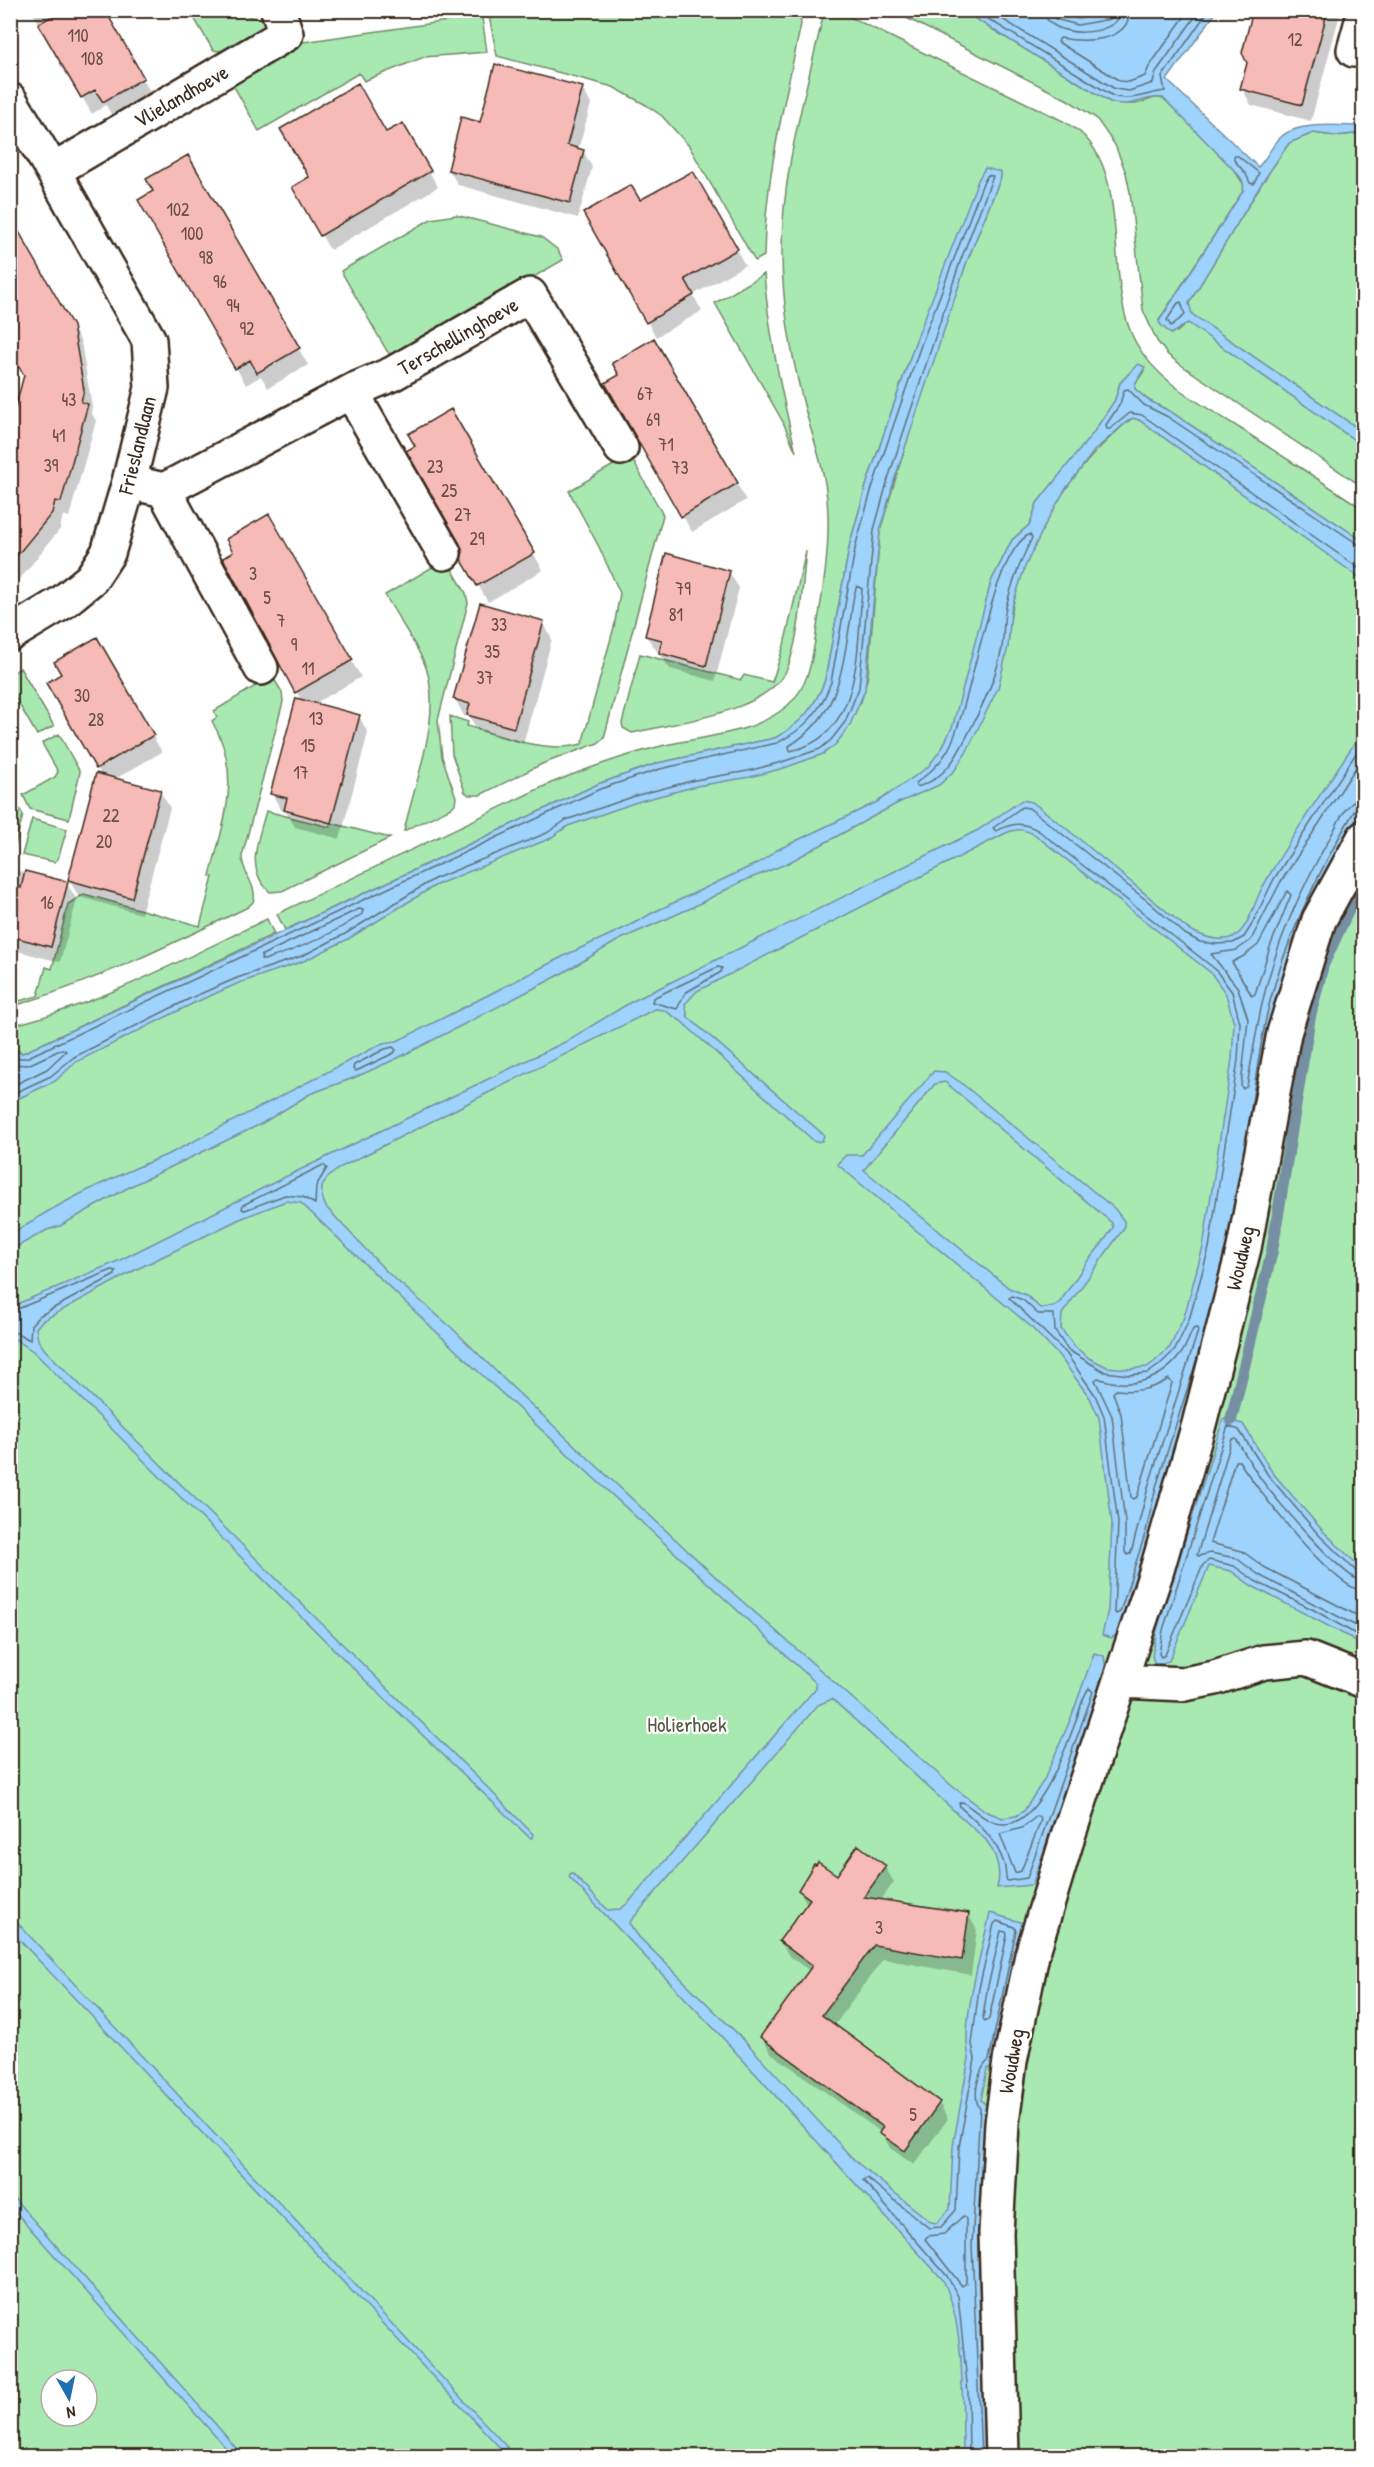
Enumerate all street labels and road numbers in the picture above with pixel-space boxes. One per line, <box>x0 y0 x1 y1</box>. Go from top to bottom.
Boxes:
street label: Vlielandhoeve <box>129 57 233 135</box>
street label: Terschellinghoeve <box>392 290 524 382</box>
street label: Frieslandlaan <box>111 393 163 498</box>
street label: Woudweg <box>1219 1223 1261 1293</box>
street label: Woudweg <box>991 2026 1031 2096</box>

